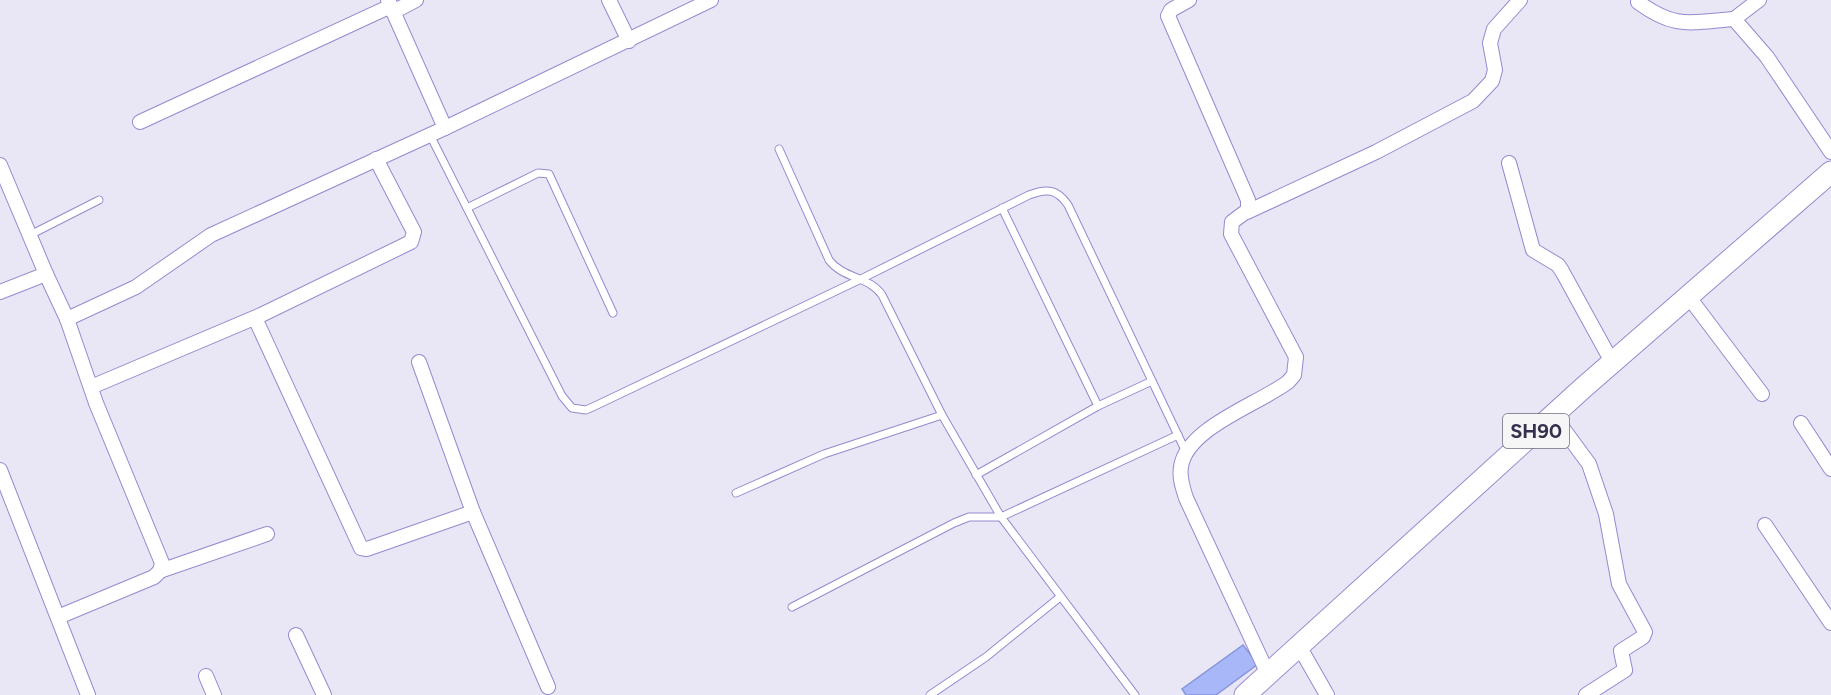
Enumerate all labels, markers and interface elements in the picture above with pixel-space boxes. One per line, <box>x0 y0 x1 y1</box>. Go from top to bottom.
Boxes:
road number: SH90 <box>1503 414 1569 448</box>

